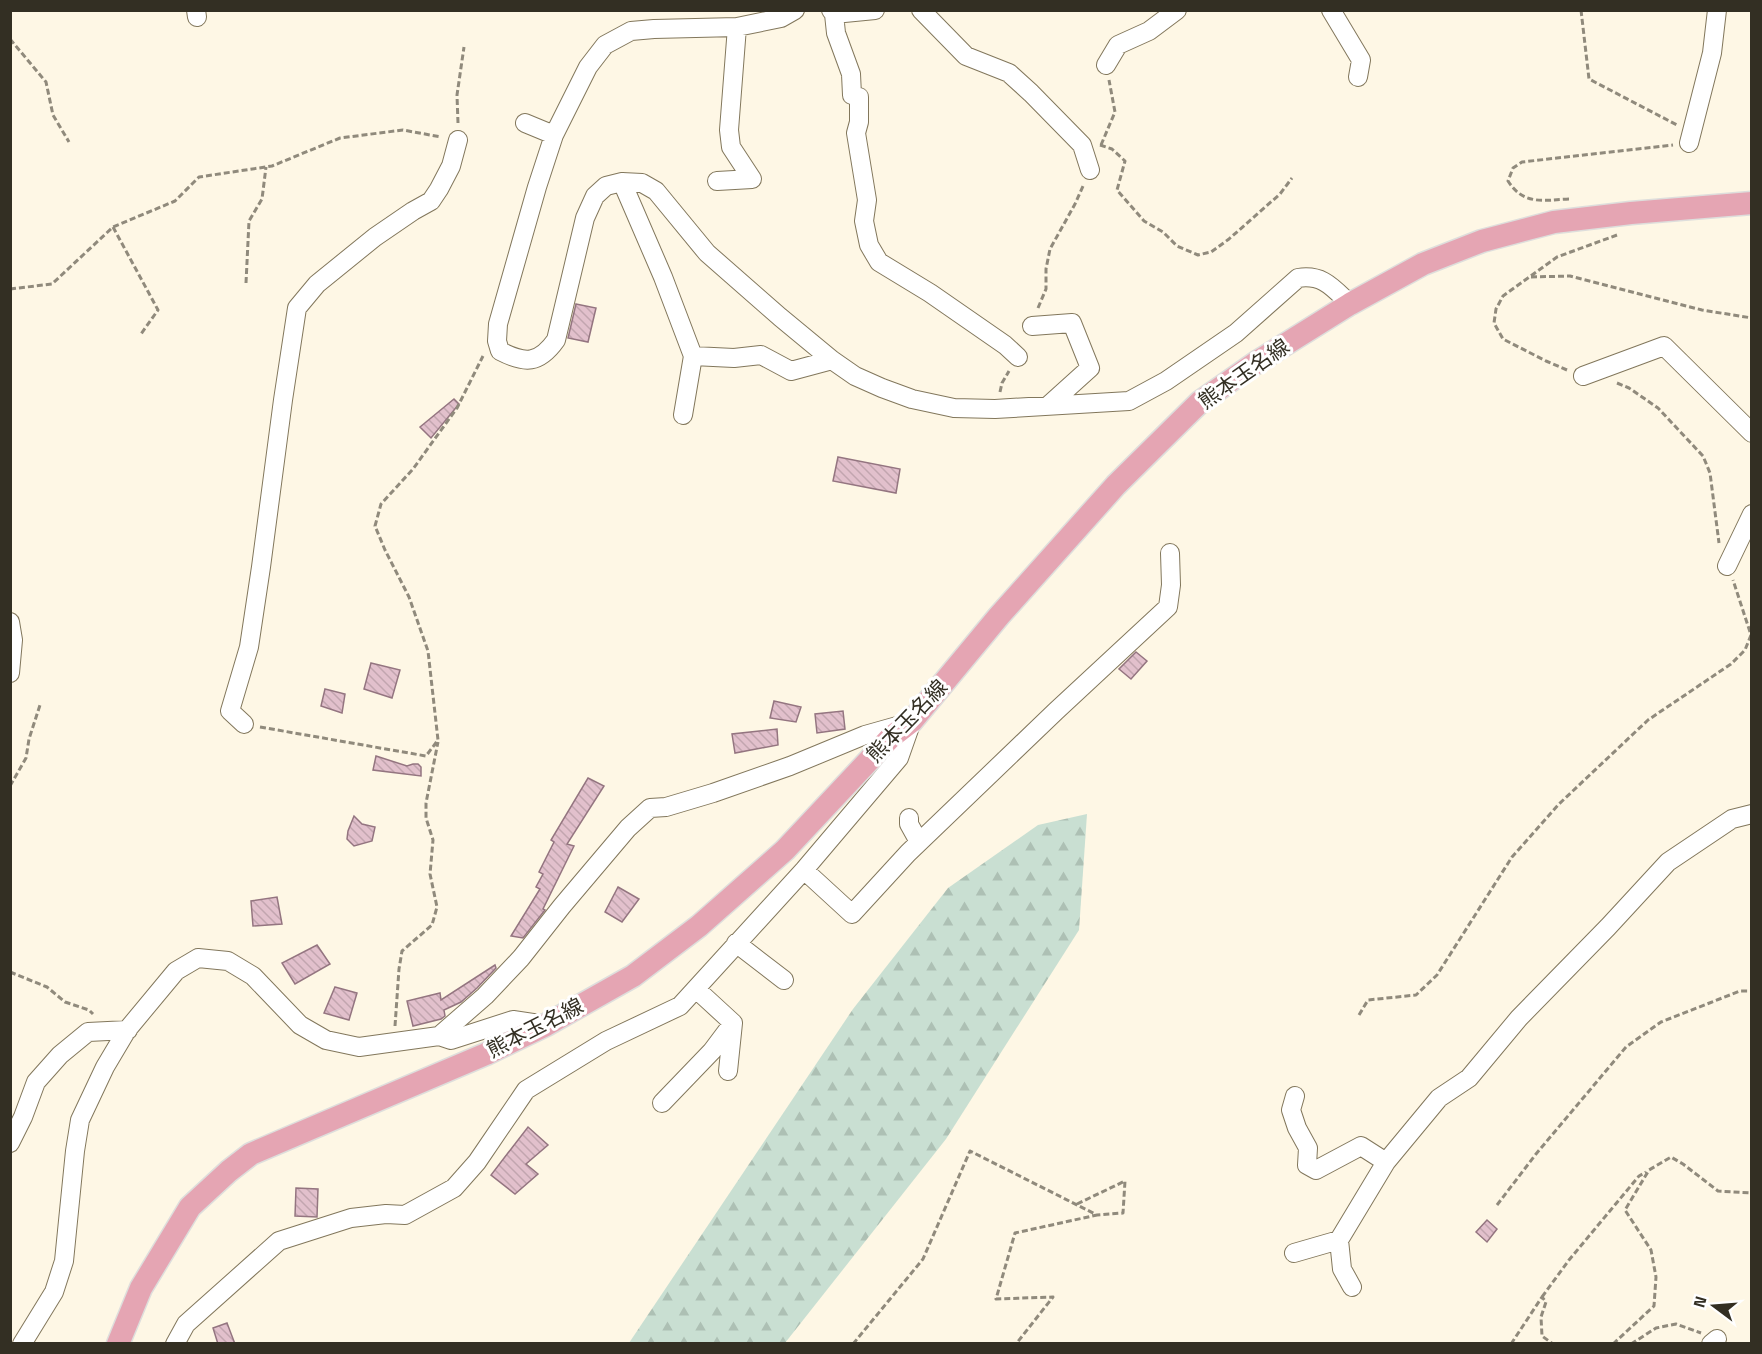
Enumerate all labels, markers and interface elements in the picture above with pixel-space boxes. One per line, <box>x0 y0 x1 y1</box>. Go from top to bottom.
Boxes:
street label: 熊本玉名線 <box>1191 330 1296 416</box>
street label: 熊本玉名線 <box>858 671 954 769</box>
street label: 熊本玉名線 <box>481 989 589 1065</box>
north arrow <box>1684 1276 1744 1336</box>
text: N <box>1687 1293 1713 1311</box>

